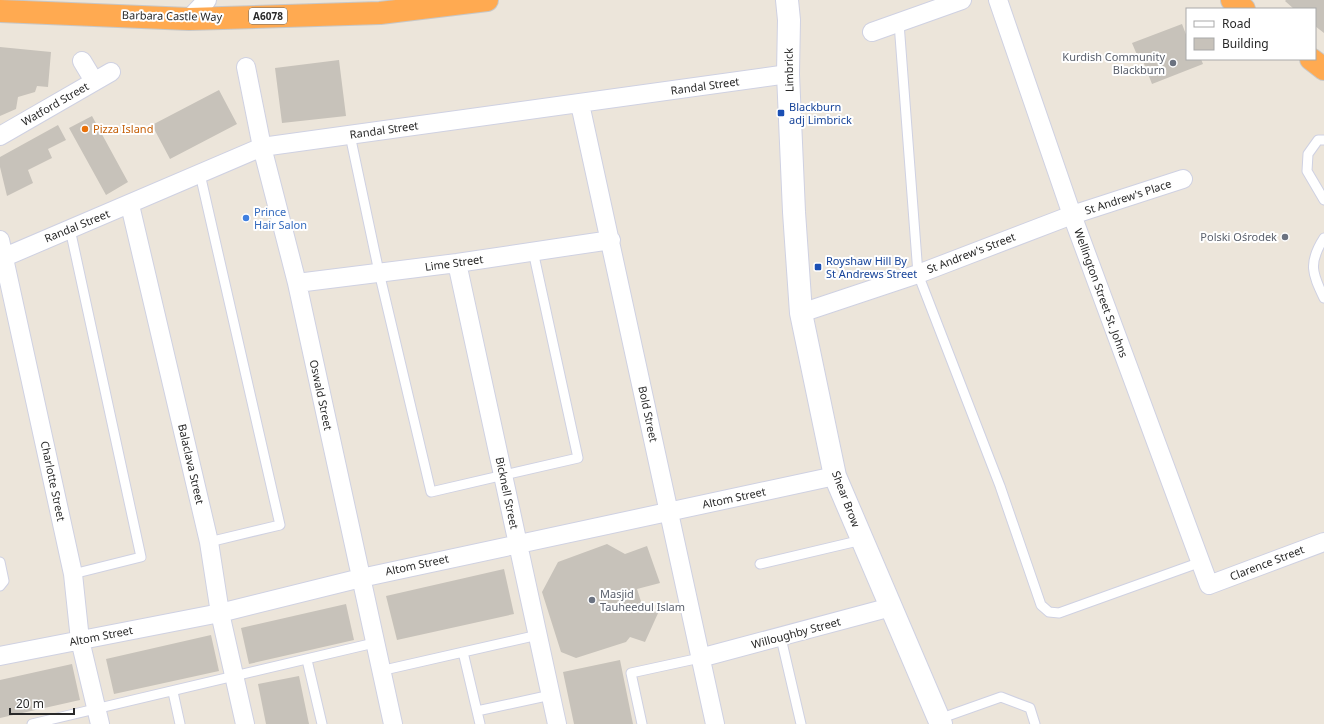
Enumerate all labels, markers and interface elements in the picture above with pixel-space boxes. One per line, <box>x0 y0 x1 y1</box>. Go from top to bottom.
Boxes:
street label: Barbara Castle Way <box>122 7 223 24</box>
road number: A6078 <box>249 8 287 24</box>
legend <box>1186 8 1316 60</box>
text: Road <box>1222 15 1251 32</box>
text: Building <box>1222 35 1269 52</box>
street label: Limbrick <box>781 48 796 92</box>
place label: Kurdish Community Blackburn <box>1062 49 1165 77</box>
marker: Kurdish Community Blackburn <box>1168 58 1178 68</box>
street label: Randal Street <box>670 73 740 98</box>
street label: Watford Street <box>18 78 91 129</box>
place label: Blackburn adj Limbrick <box>789 99 852 127</box>
marker: Blackburn adj Limbrick <box>776 108 786 118</box>
street label: Randal Street <box>349 117 419 142</box>
place label: Pizza Island <box>93 121 153 136</box>
marker: Pizza Island <box>80 124 90 134</box>
street label: St Andrew's Place <box>1083 175 1173 218</box>
place label: Prince Hair Salon <box>254 204 307 232</box>
street label: Randal Street <box>42 206 112 245</box>
marker: Prince Hair Salon <box>241 213 251 223</box>
street label: Wellington Street St. Johns <box>1071 226 1132 360</box>
street label: St Andrew's Street <box>924 229 1017 276</box>
place label: Polski Ośrodek <box>1200 229 1277 244</box>
marker: Polski Ośrodek <box>1280 232 1290 242</box>
street label: Lime Street <box>424 251 484 274</box>
place label: Royshaw Hill By St Andrews Street <box>826 253 917 281</box>
marker: Royshaw Hill By St Andrews Street <box>813 262 823 272</box>
street label: Oswald Street <box>307 358 336 432</box>
street label: Bold Street <box>635 384 662 443</box>
street label: Balaclava Street <box>175 422 208 506</box>
street label: Charlotte Street <box>38 439 69 522</box>
street label: Bicknell Street <box>493 455 522 530</box>
street label: Shear Brow <box>829 469 864 529</box>
street label: Altom Street <box>701 483 767 512</box>
street label: Clarence Street <box>1228 541 1306 584</box>
street label: Altom Street <box>384 550 450 579</box>
place label: Masjid Tauheedul Islam <box>600 586 685 614</box>
marker: Masjid Tauheedul Islam <box>587 595 597 605</box>
street label: Willoughby Street <box>750 613 842 652</box>
street label: Altom Street <box>68 622 134 649</box>
scale bar <box>10 690 74 716</box>
text: 20 m <box>16 695 44 712</box>

